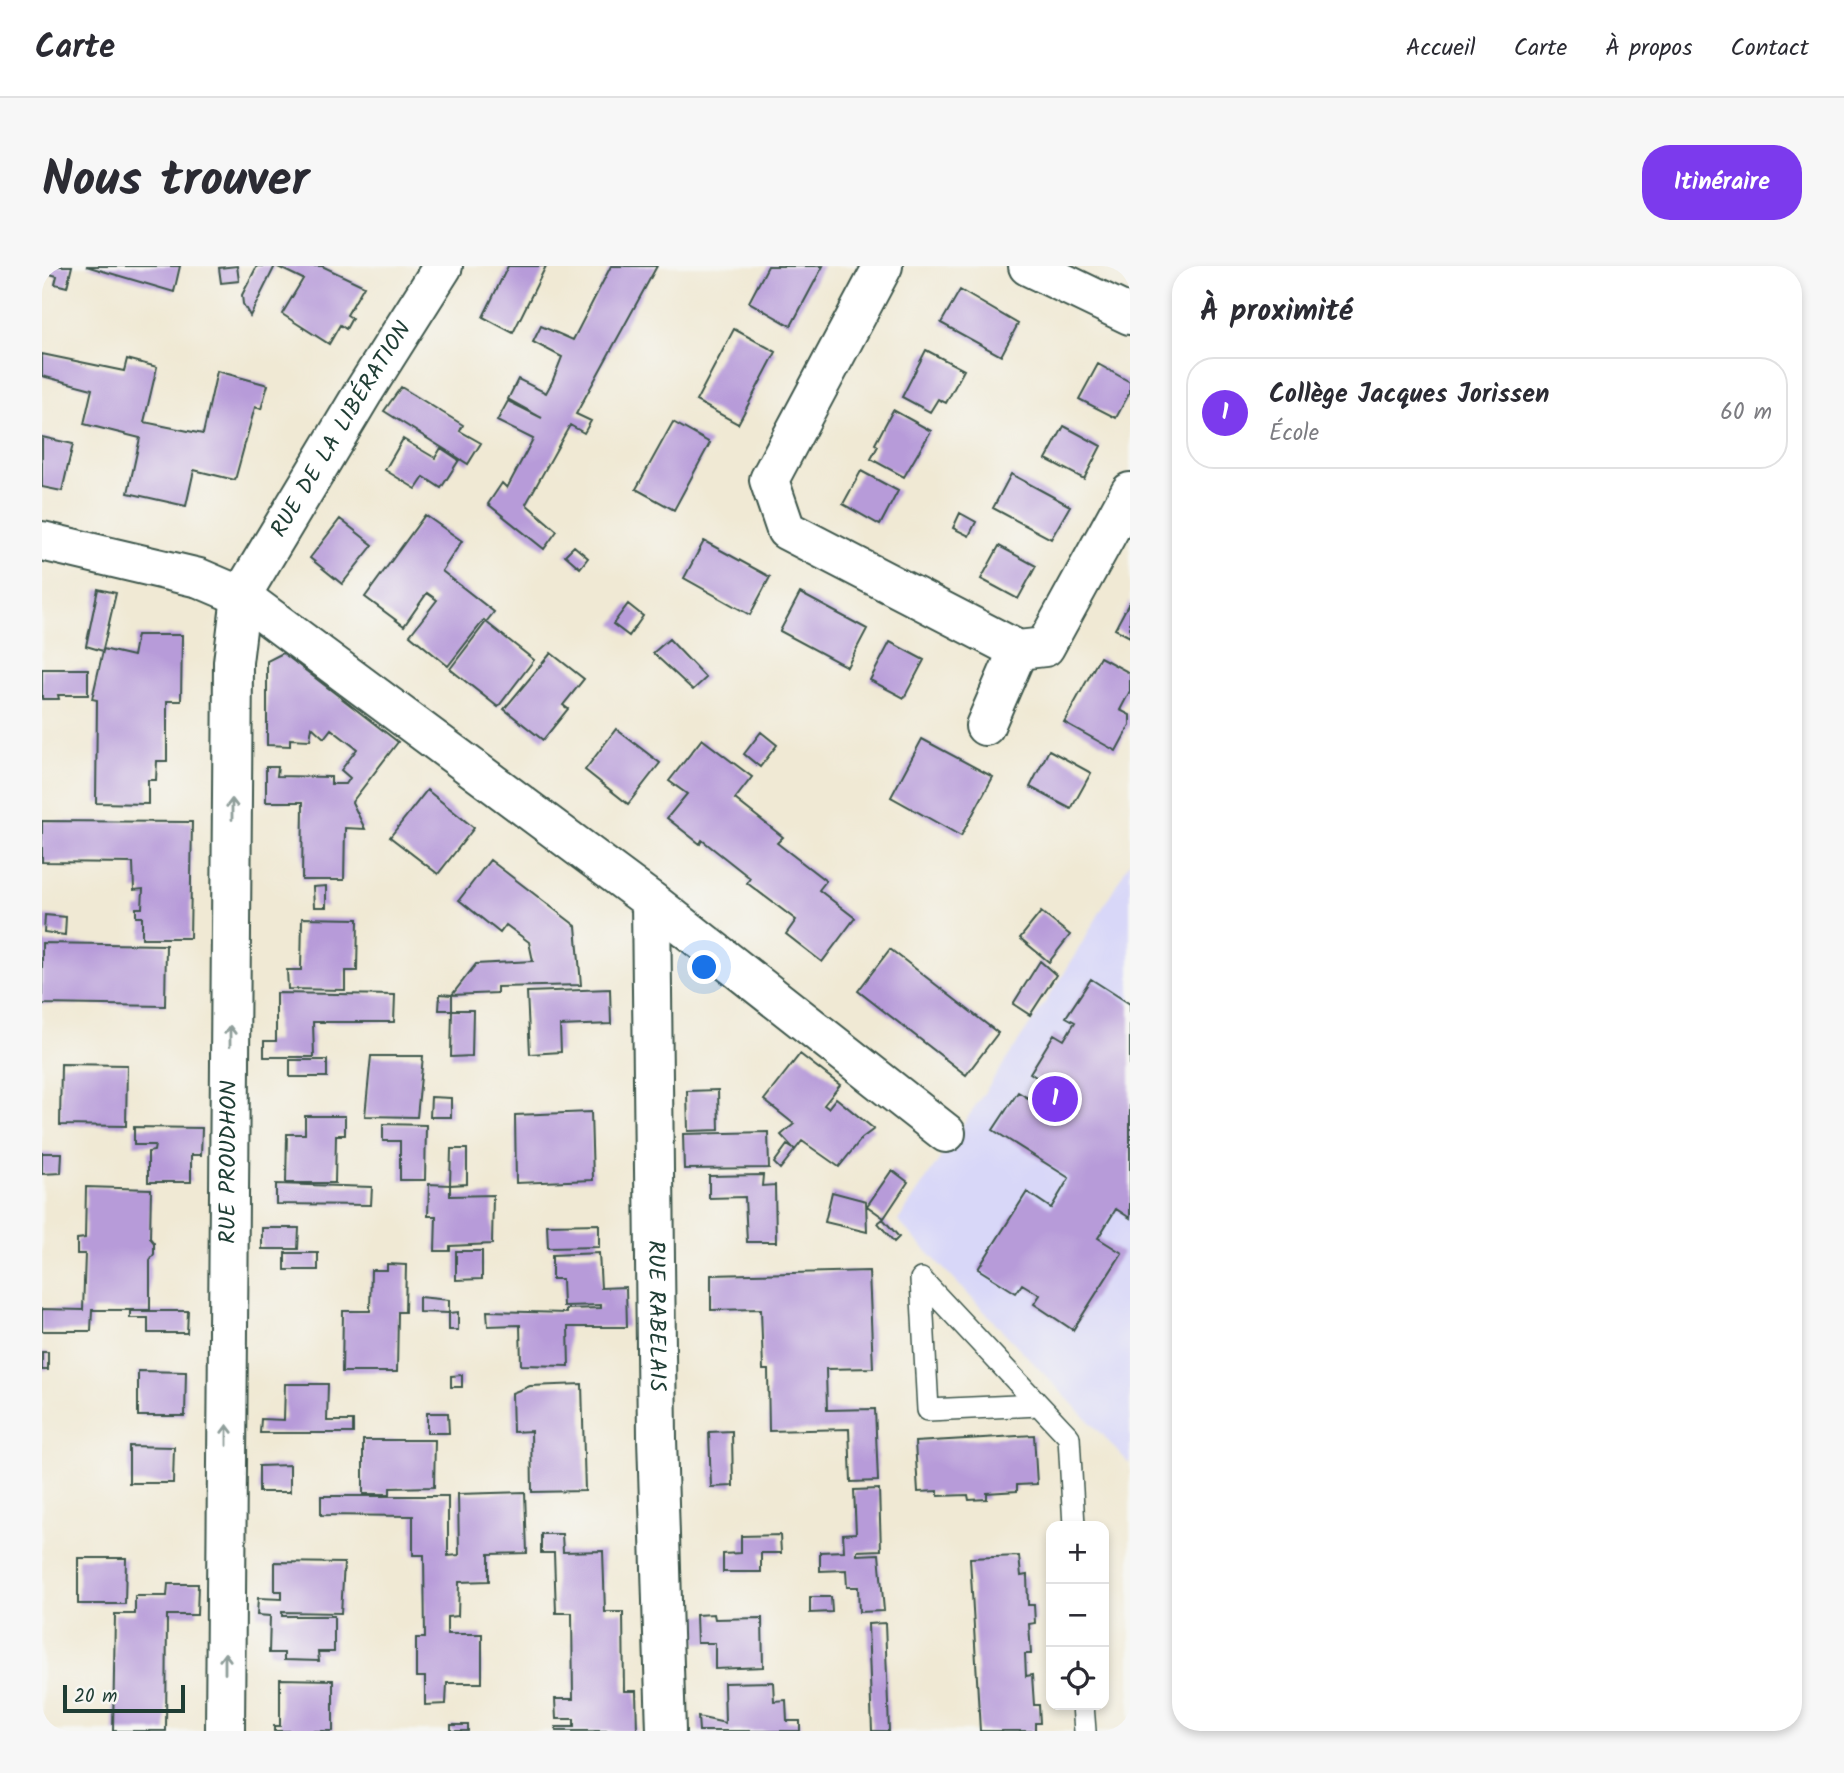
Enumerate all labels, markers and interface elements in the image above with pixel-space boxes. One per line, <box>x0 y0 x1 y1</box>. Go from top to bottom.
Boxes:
text: Carte <box>35 22 115 75</box>
text: Accueil <box>1406 29 1476 68</box>
text: Carte <box>1514 29 1567 68</box>
text: À propos <box>1605 29 1692 68</box>
text: Contact <box>1730 29 1809 68</box>
text: Nous trouver <box>42 143 309 221</box>
button: Itinéraire <box>1642 145 1802 220</box>
text: À proximité <box>1200 288 1353 336</box>
street label: RUE DE LA LIBÉRATION <box>262 314 422 545</box>
text: Collège Jacques Jorissen <box>1269 374 1549 416</box>
text: 1 <box>1222 395 1228 431</box>
text: 60 m <box>1720 395 1772 431</box>
text: École <box>1269 416 1319 452</box>
one-way arrow <box>225 798 239 821</box>
your location <box>687 950 721 984</box>
one-way arrow <box>223 1025 237 1048</box>
pin: 1 <box>1032 1073 1078 1125</box>
street label: RUE PROUDHON <box>211 1080 248 1244</box>
street label: RUE RABELAIS <box>637 1240 674 1392</box>
one-way arrow <box>220 1424 234 1447</box>
map controls <box>1046 1521 1109 1710</box>
button: + <box>1046 1521 1109 1584</box>
button: − <box>1046 1584 1109 1647</box>
button: locate <box>1046 1647 1109 1710</box>
one-way arrow <box>219 1652 232 1675</box>
scale bar <box>63 1682 186 1714</box>
text: 20 m <box>74 1682 117 1712</box>

